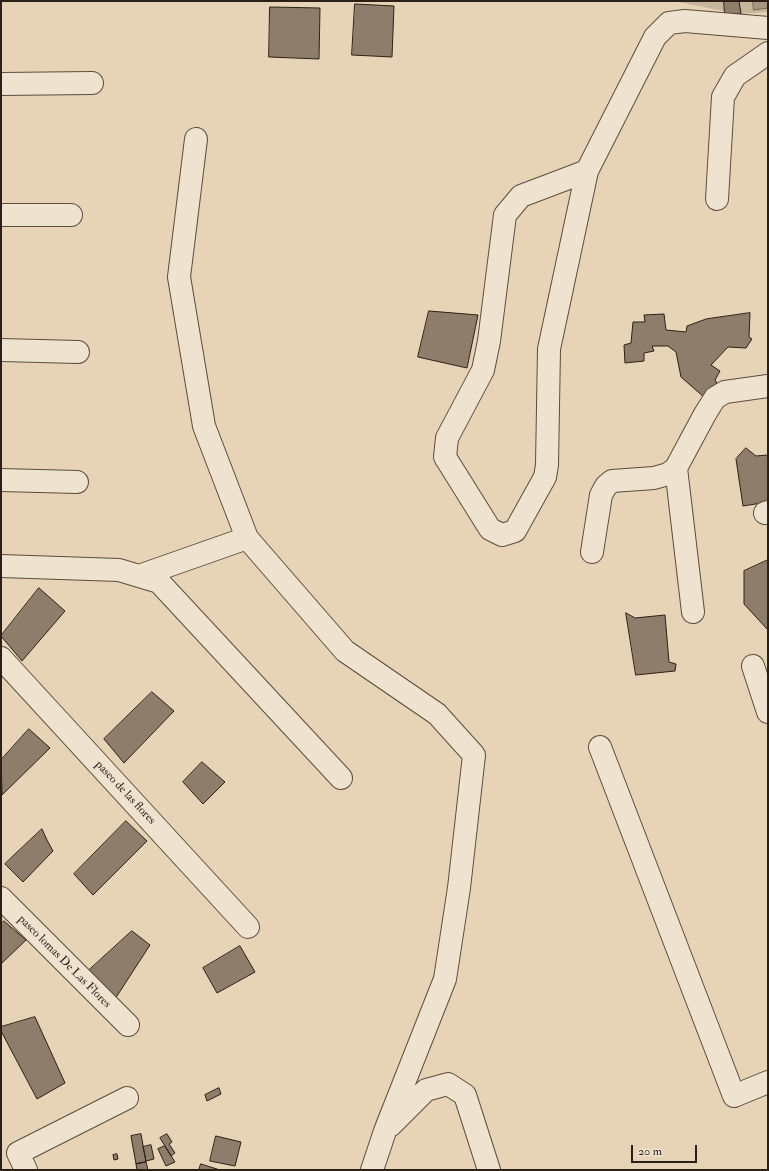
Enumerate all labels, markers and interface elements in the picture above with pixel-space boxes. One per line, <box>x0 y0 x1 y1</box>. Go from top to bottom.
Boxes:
street label: paseo de las flores <box>92 758 158 828</box>
street label: paseo lomas De Las Flores <box>15 913 113 1011</box>
scale bar <box>633 1137 699 1163</box>
text: 20 m <box>638 1144 662 1159</box>

